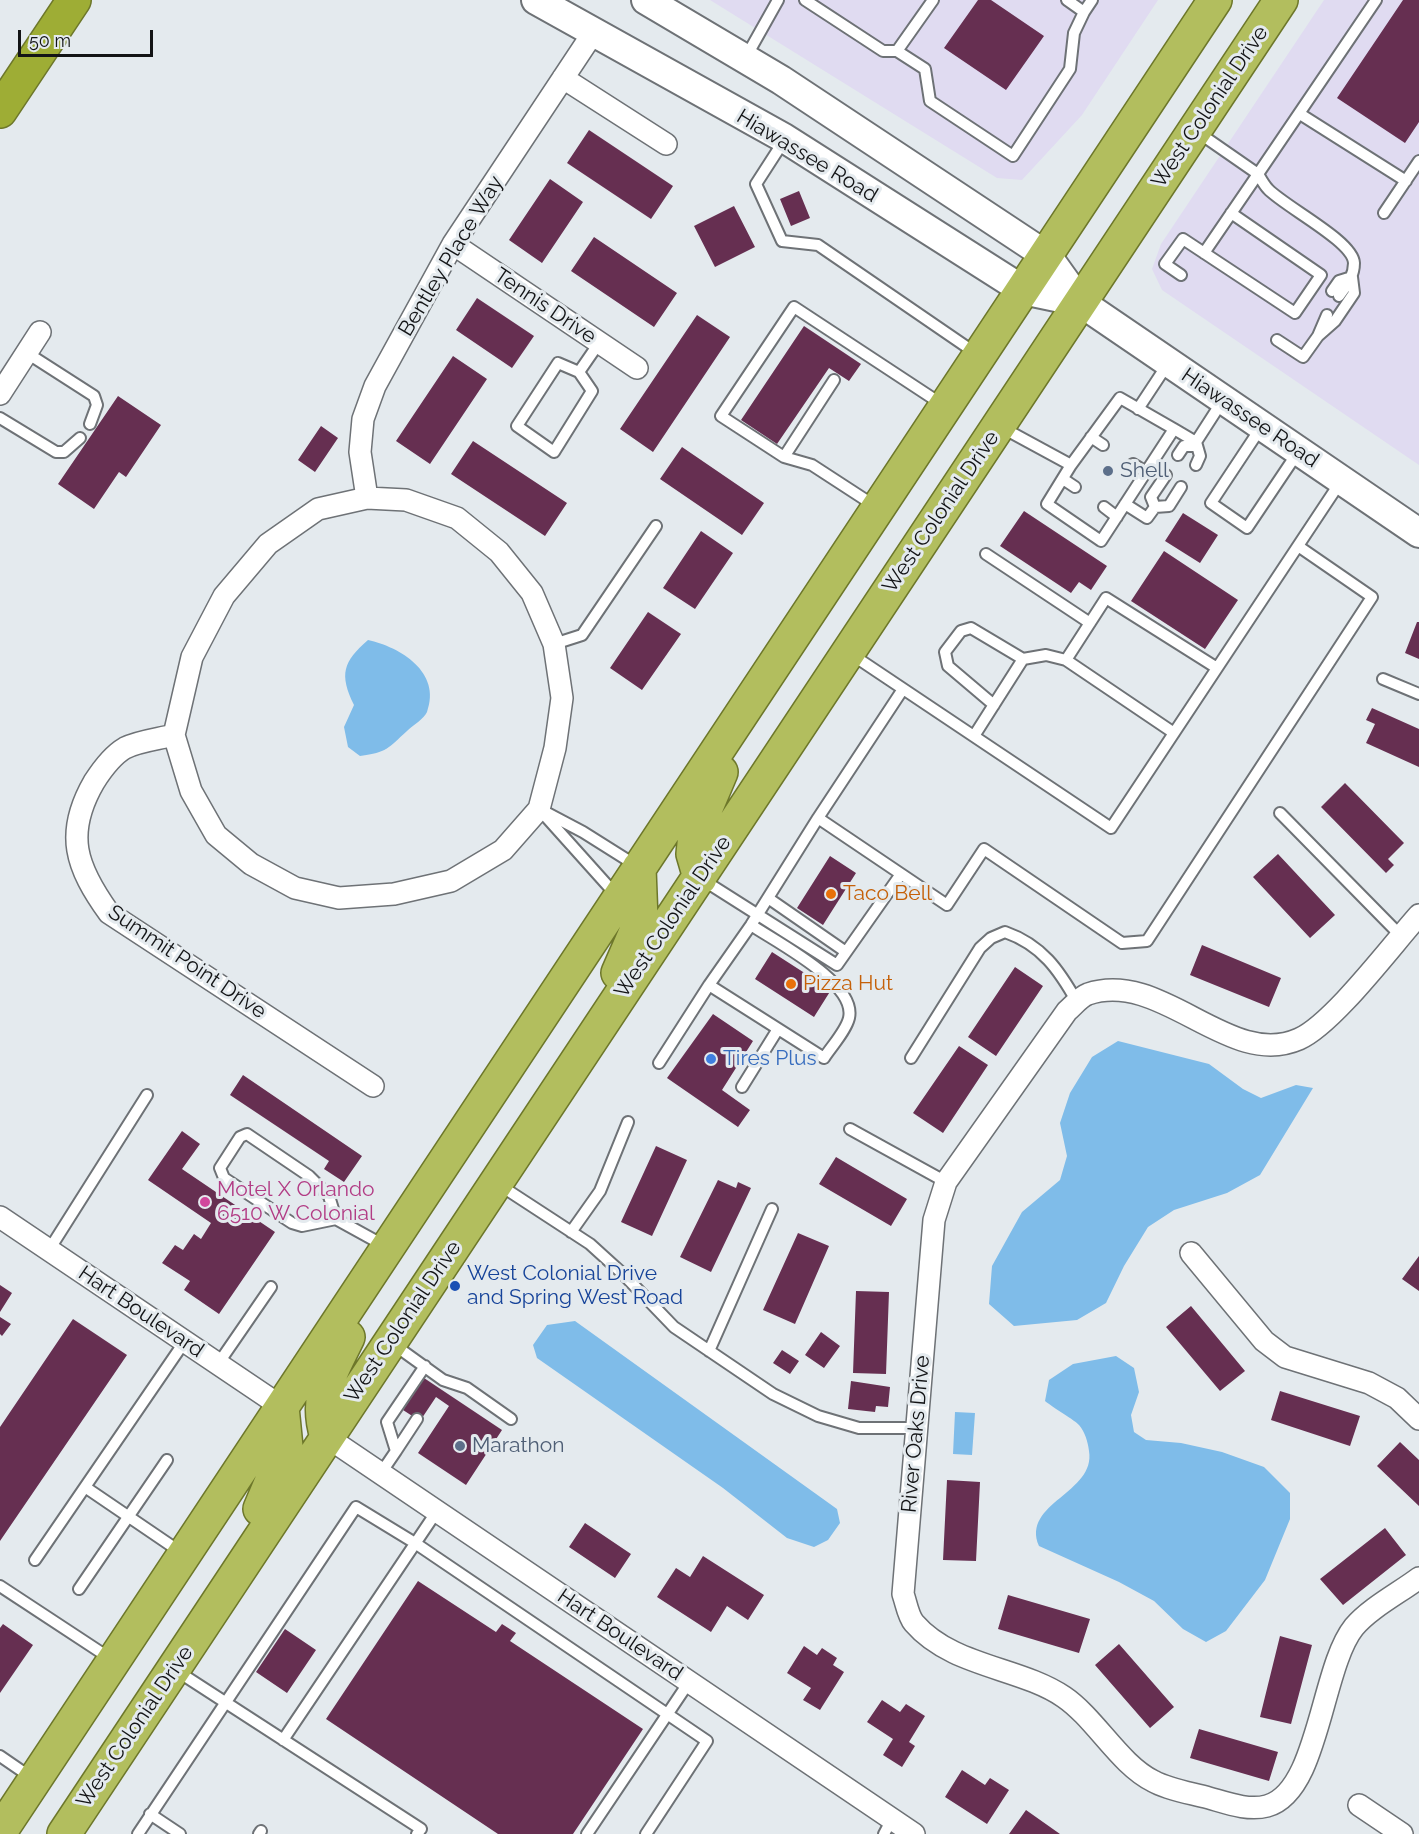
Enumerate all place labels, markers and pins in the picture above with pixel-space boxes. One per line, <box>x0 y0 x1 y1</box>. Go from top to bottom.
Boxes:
place label: Shell <box>1120 458 1169 484</box>
marker: Shell <box>1101 464 1115 478</box>
place label: Taco Bell <box>843 881 932 907</box>
marker: Taco Bell <box>824 887 838 901</box>
place label: Pizza Hut <box>803 971 893 997</box>
marker: Pizza Hut <box>784 977 798 991</box>
place label: Tires Plus <box>723 1046 817 1072</box>
marker: Tires Plus <box>704 1052 718 1066</box>
place label: Motel X Orlando 6510 W Colonial <box>217 1177 375 1227</box>
marker: Motel X Orlando 6510 W Colonial <box>198 1195 212 1209</box>
place label: West Colonial Drive and Spring West Road <box>467 1261 683 1311</box>
marker: West Colonial Drive and Spring West Road <box>448 1279 462 1293</box>
place label: Marathon <box>472 1433 564 1459</box>
marker: Marathon <box>453 1439 467 1453</box>

